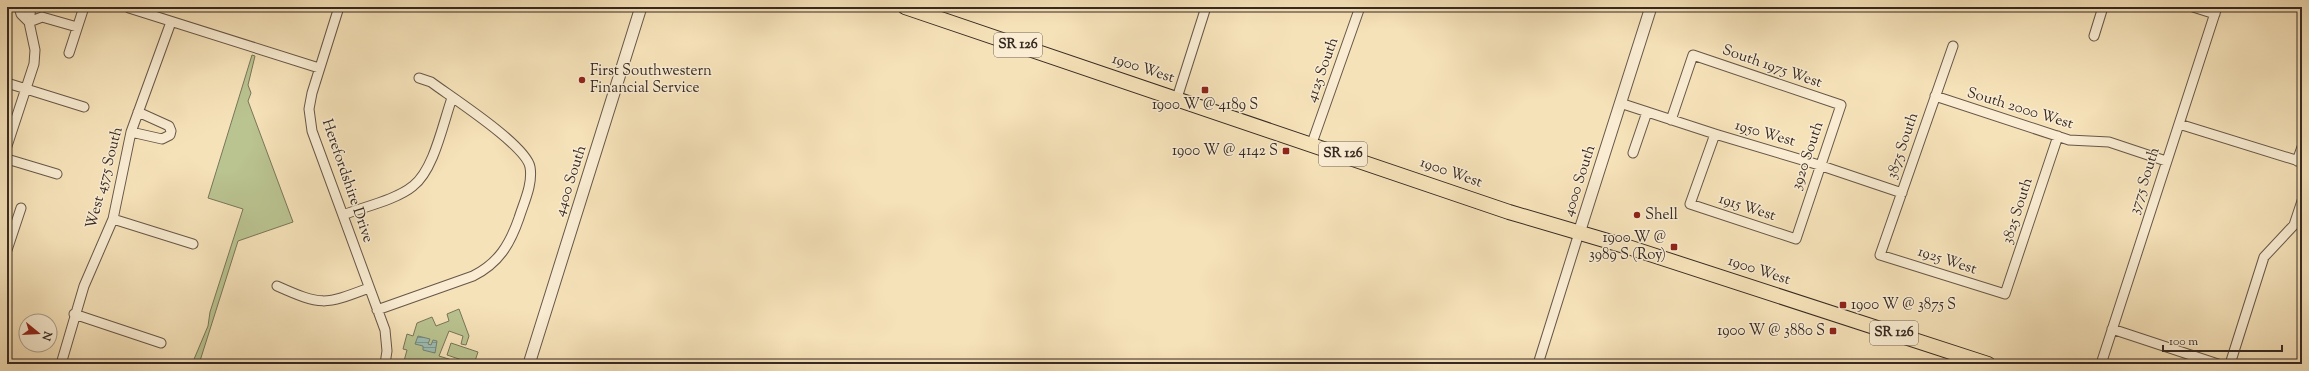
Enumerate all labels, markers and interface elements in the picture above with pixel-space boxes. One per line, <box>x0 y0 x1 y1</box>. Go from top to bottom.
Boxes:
road number: SR 126 <box>994 33 1042 57</box>
street label: 4125 South <box>1302 34 1345 105</box>
street label: South 1975 West <box>1719 40 1825 94</box>
street label: 1900 West <box>1109 49 1177 89</box>
place label: First Southwestern Financial Service <box>590 61 712 99</box>
marker: First Southwestern Financial Service <box>577 75 587 85</box>
street label: South 2000 West <box>1964 83 2076 135</box>
marker: 1900 W @ 4189 S <box>1200 85 1210 95</box>
place label: 1900 W @ 4189 S <box>1152 95 1258 116</box>
street label: 3875 South <box>1882 110 1924 182</box>
street label: 1950 West <box>1732 115 1798 153</box>
street label: Herefordshire Drive <box>316 116 378 246</box>
street label: 3920 South <box>1786 119 1830 193</box>
street label: West 4575 South <box>81 125 129 231</box>
place label: 1900 W @ 4142 S <box>1172 141 1278 162</box>
street label: 4400 South <box>550 142 592 219</box>
road number: SR 126 <box>1319 142 1367 166</box>
street label: 4000 South <box>1559 142 1602 220</box>
street label: 3775 South <box>2124 145 2166 217</box>
marker: 1900 W @ 4142 S <box>1281 146 1291 156</box>
street label: 1900 West <box>1417 153 1485 193</box>
street label: 3825 South <box>1997 175 2039 247</box>
street label: 1915 West <box>1716 189 1778 227</box>
place label: Shell <box>1645 205 1678 226</box>
marker: Shell <box>1632 210 1642 220</box>
place label: 1900 W @ 3989 S (Roy) <box>1589 228 1666 266</box>
marker: 1900 W @ 3989 S (Roy) <box>1669 242 1679 252</box>
street label: 1925 West <box>1915 242 1979 280</box>
street label: 1900 West <box>1725 251 1793 291</box>
place label: 1900 W @ 3875 S <box>1851 295 1956 316</box>
marker: 1900 W @ 3875 S <box>1838 300 1848 310</box>
north arrow <box>18 313 58 353</box>
place label: 1900 W @ 3880 S <box>1717 321 1825 342</box>
road number: SR 126 <box>1870 321 1918 345</box>
marker: 1900 W @ 3880 S <box>1828 326 1838 336</box>
scale bar <box>2163 327 2282 353</box>
text: N <box>38 328 56 343</box>
text: 100 m <box>2169 333 2198 351</box>

